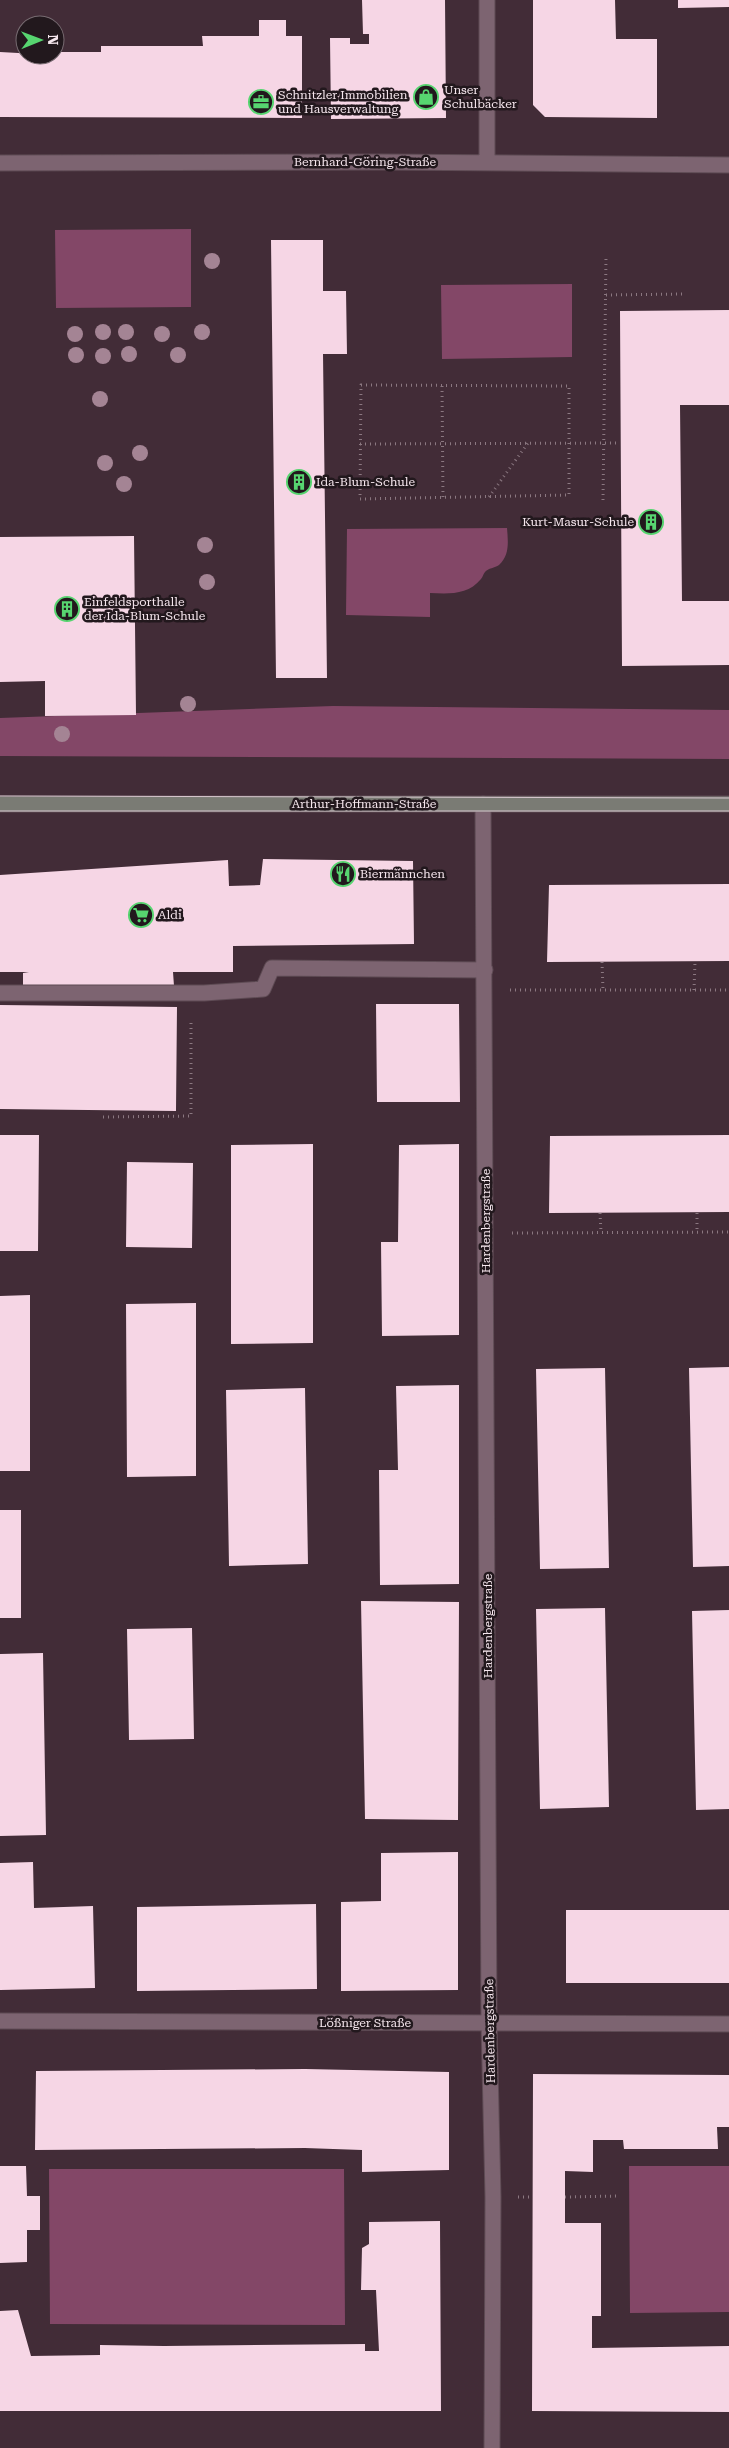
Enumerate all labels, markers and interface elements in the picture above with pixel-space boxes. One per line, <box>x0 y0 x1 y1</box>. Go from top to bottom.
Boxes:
north arrow <box>15 15 65 65</box>
text: N <box>45 34 61 46</box>
place label: Unser Schulbäcker <box>444 83 517 111</box>
shop icon: Unser Schulbäcker <box>413 84 439 110</box>
place label: Schnitzler Immobilien und Hausverwaltung <box>278 88 408 116</box>
office icon: Schnitzler Immobilien und Hausverwaltung <box>248 89 274 115</box>
street label: Bernhard-Göring-Straße <box>294 155 436 169</box>
building icon: Ida-Blum-Schule <box>286 469 312 495</box>
place label: Ida-Blum-Schule <box>316 475 416 489</box>
building icon: Kurt-Masur-Schule <box>638 509 664 535</box>
place label: Kurt-Masur-Schule <box>522 515 634 529</box>
place label: Einfeldsporthalle der Ida-Blum-Schule <box>84 595 206 623</box>
building icon: Einfeldsporthalle der Ida-Blum-Schule <box>54 596 80 622</box>
street label: Arthur-Hoffmann-Straße <box>292 797 437 811</box>
restaurant icon: Biermännchen <box>330 861 356 887</box>
place label: Biermännchen <box>360 867 445 881</box>
supermarket icon: Aldi <box>128 902 154 928</box>
place label: Aldi <box>158 908 182 922</box>
street label: Hardenbergstraße <box>479 1168 493 1273</box>
street label: Hardenbergstraße <box>481 1573 495 1678</box>
street label: Hardenbergstraße <box>482 1978 498 2083</box>
street label: Lößniger Straße <box>319 2016 412 2030</box>

